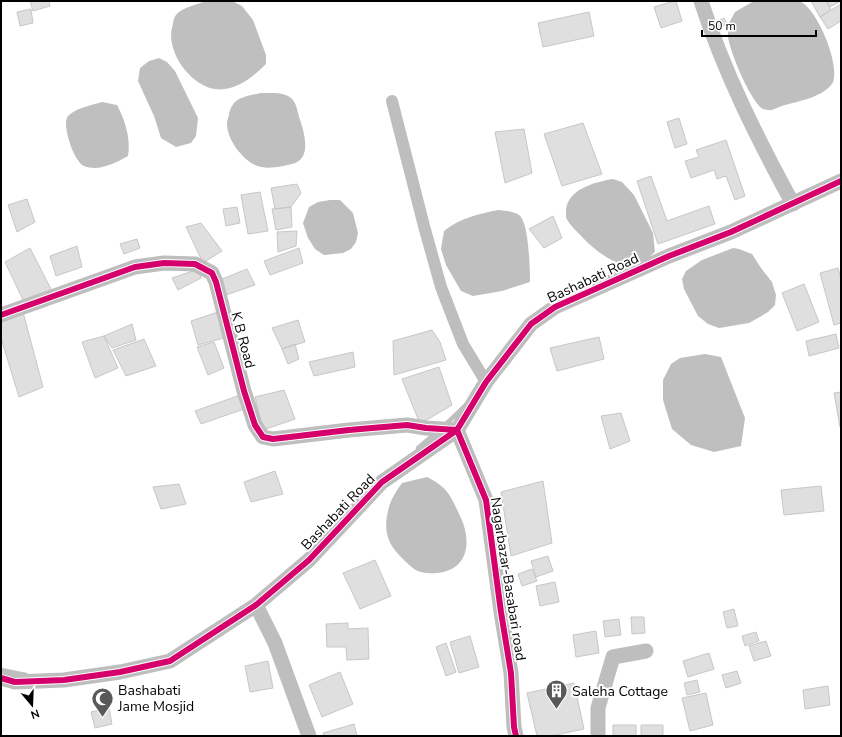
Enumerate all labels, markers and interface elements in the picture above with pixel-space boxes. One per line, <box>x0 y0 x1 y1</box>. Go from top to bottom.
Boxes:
scale bar <box>702 12 816 38</box>
text: 50 m <box>708 18 736 34</box>
street label: Bashabati Road <box>544 248 642 308</box>
street label: K B Road <box>226 310 260 370</box>
street label: Bashabati Road <box>297 470 379 554</box>
street label: Nagarbazar-Basabari road <box>486 496 530 662</box>
building icon: Saleha Cottage <box>543 678 569 711</box>
place label: Bashabati Jame Mosjid <box>117 681 194 716</box>
place label: Saleha Cottage <box>572 682 668 701</box>
north arrow <box>12 685 52 725</box>
mosque icon: Bashabati Jame Mosjid <box>89 685 115 718</box>
text: N <box>29 706 41 722</box>

